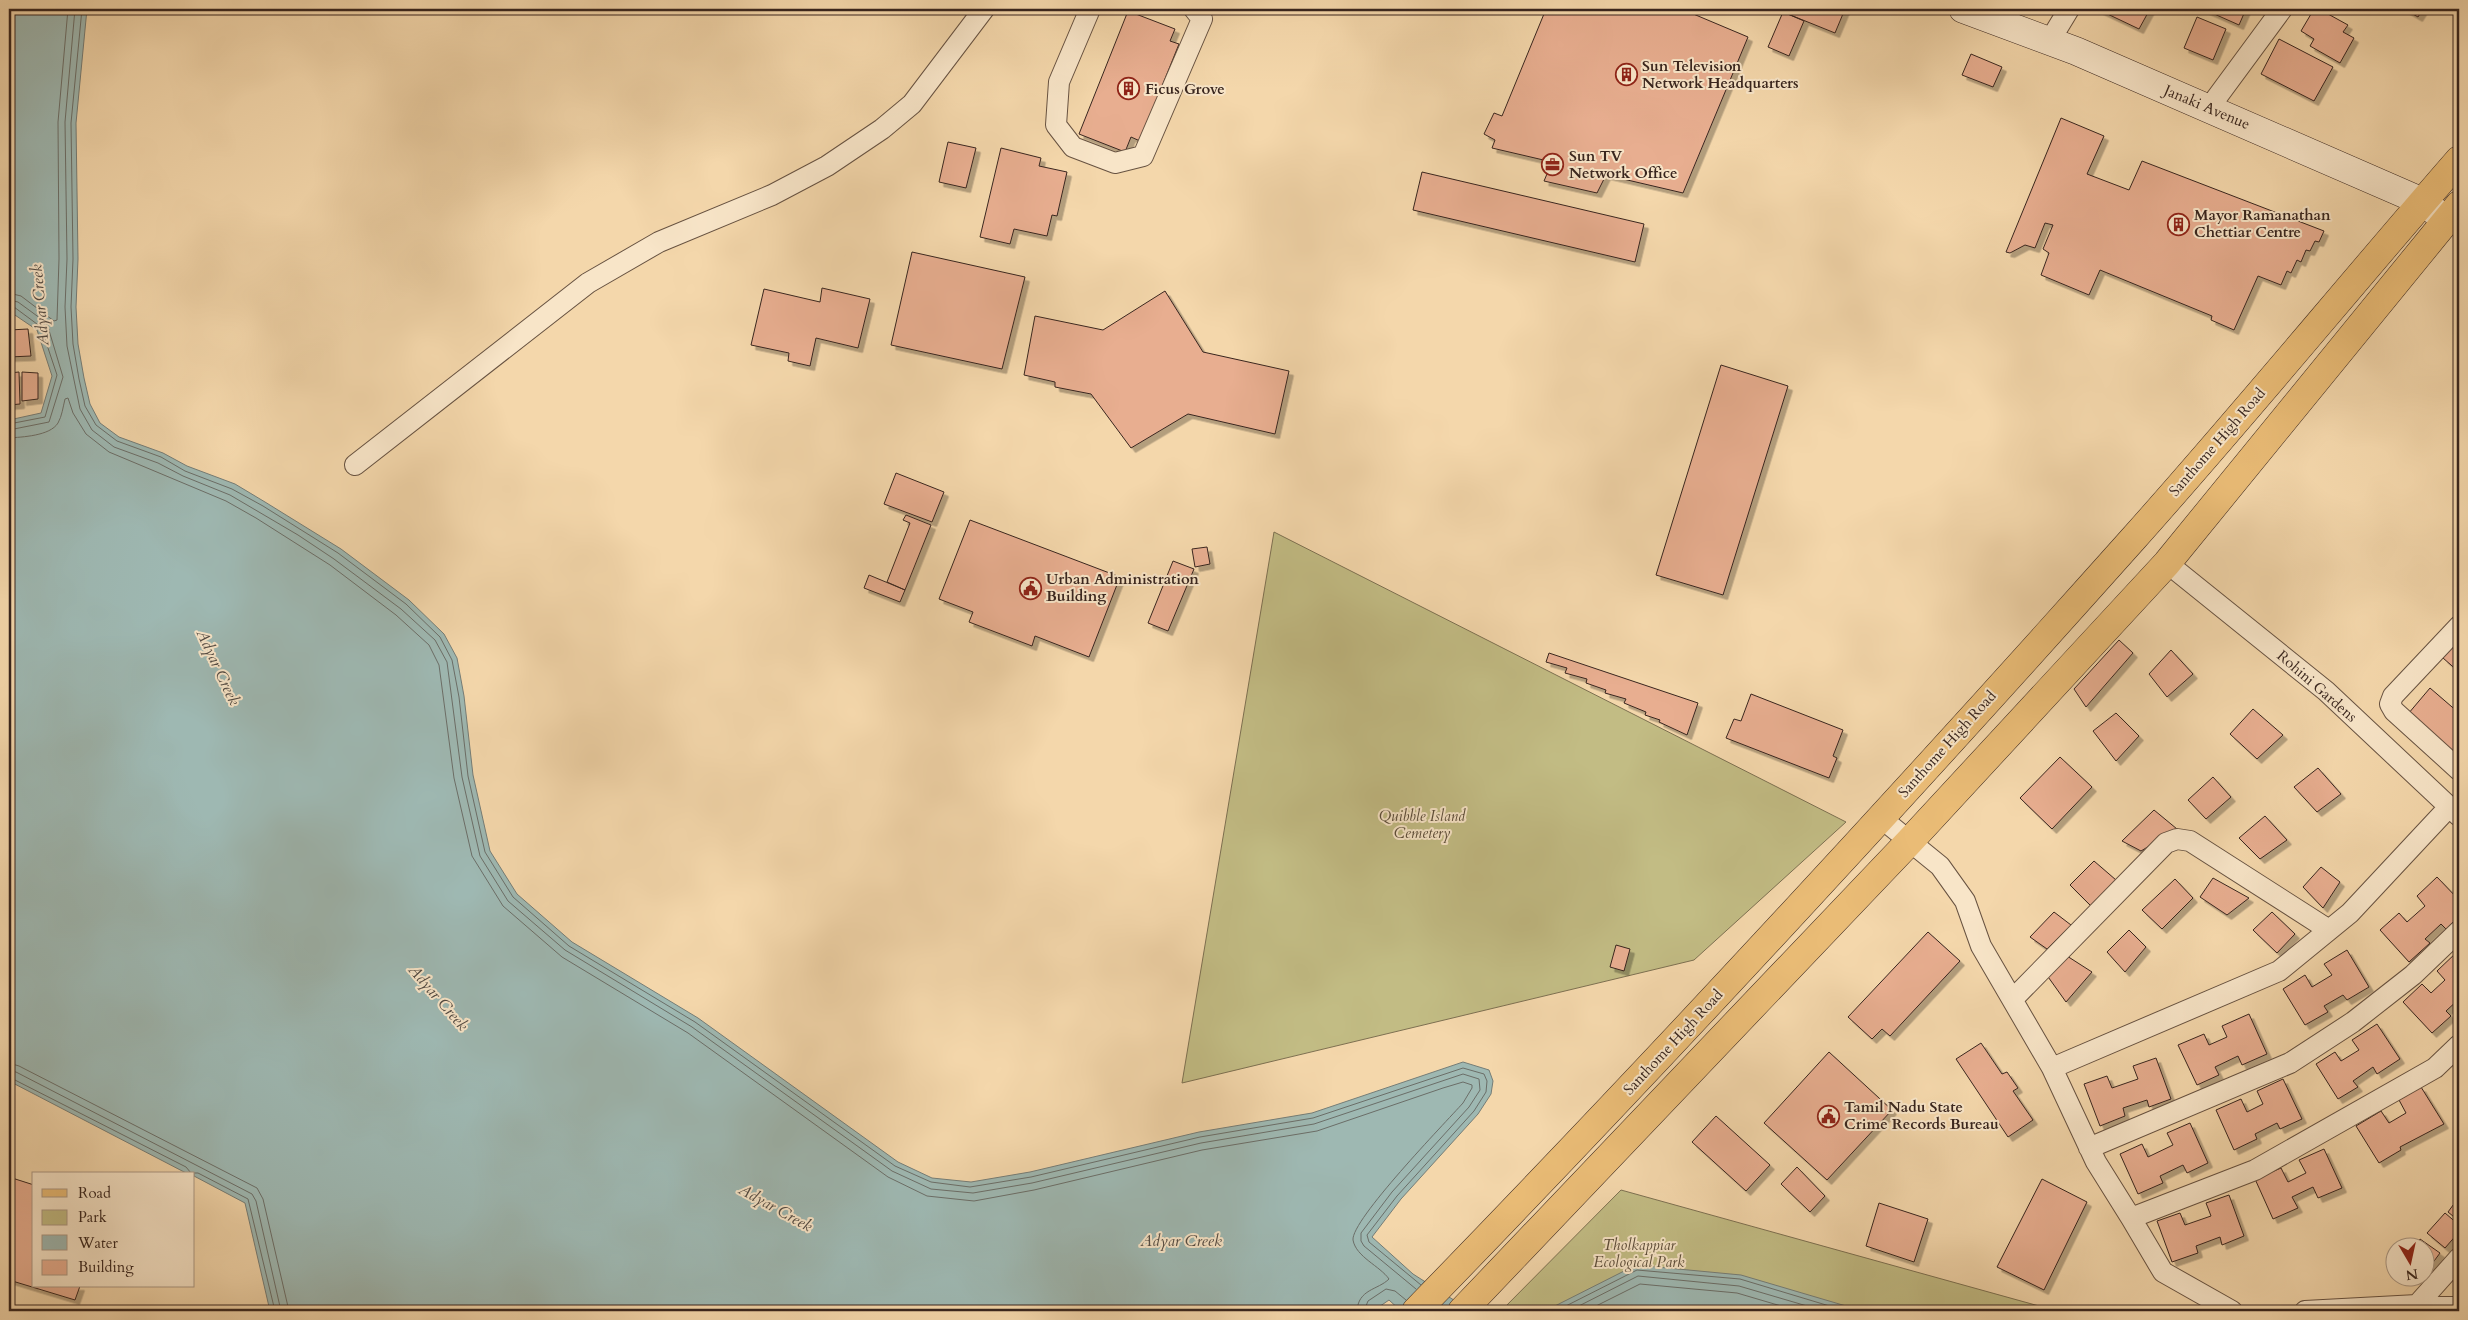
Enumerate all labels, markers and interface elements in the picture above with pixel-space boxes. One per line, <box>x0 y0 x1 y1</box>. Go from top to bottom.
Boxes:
place label: Sun Television Network Headquarters <box>1642 56 1799 93</box>
building icon: Sun Television Network Headquarters <box>1614 63 1638 87</box>
building icon: Ficus Grove <box>1117 77 1141 101</box>
place label: Ficus Grove <box>1145 79 1225 99</box>
street label: Janaki Avenue <box>2159 79 2253 134</box>
place label: Sun TV Network Office <box>1569 146 1677 183</box>
office icon: Sun TV Network Office <box>1541 153 1565 177</box>
place label: Mayor Ramanathan Chettiar Centre <box>2194 205 2331 242</box>
building icon: Mayor Ramanathan Chettiar Centre <box>2166 212 2190 236</box>
water label: Adyar Creek <box>25 263 55 348</box>
street label: Santhome High Road <box>2164 384 2270 500</box>
place label: Urban Administration Building <box>1046 569 1199 606</box>
public building icon: Urban Administration Building <box>1018 576 1042 600</box>
water label: Adyar Creek <box>190 625 245 709</box>
street label: Rohini Gardens <box>2273 646 2361 726</box>
street label: Santhome High Road <box>1894 686 2000 802</box>
park label: Quibble Island Cemetery <box>1379 806 1466 843</box>
water label: Adyar Creek <box>403 959 473 1036</box>
street label: Santhome High Road <box>1619 985 1727 1099</box>
place label: Tamil Nadu State Crime Records Bureau <box>1844 1097 1999 1134</box>
public building icon: Tamil Nadu State Crime Records Bureau <box>1816 1104 1840 1128</box>
legend <box>32 1172 195 1288</box>
water label: Adyar Creek <box>734 1178 817 1237</box>
text: Road <box>78 1183 111 1203</box>
text: Park <box>78 1207 107 1227</box>
water label: Adyar Creek <box>1139 1230 1222 1252</box>
text: Water <box>77 1233 119 1253</box>
park label: Tholkappiar Ecological Park <box>1594 1235 1685 1272</box>
north arrow <box>2386 1238 2436 1288</box>
text: Building <box>78 1257 134 1277</box>
text: N <box>2404 1264 2419 1285</box>

